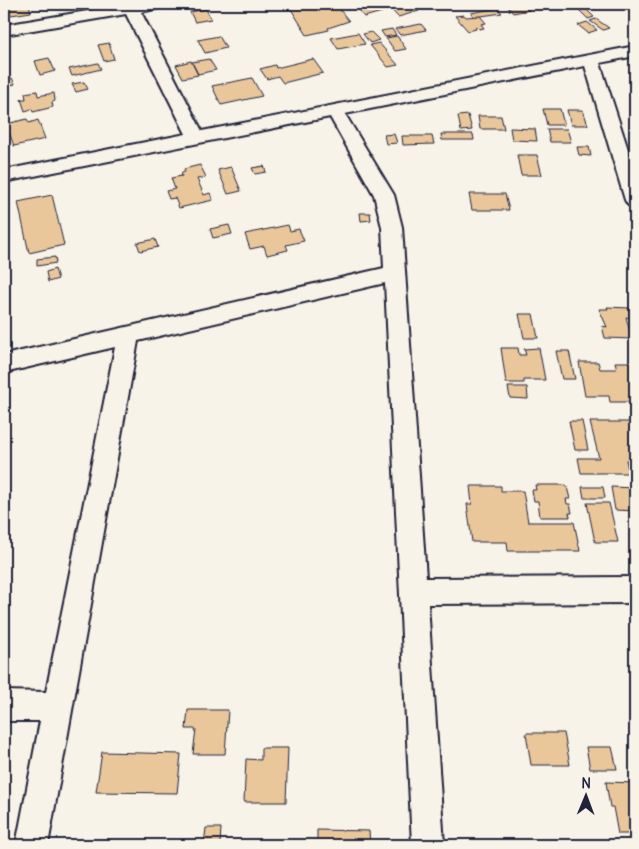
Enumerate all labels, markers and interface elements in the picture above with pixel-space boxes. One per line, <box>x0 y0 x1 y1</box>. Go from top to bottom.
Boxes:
north arrow <box>562 772 612 822</box>
text: N <box>581 774 591 792</box>

